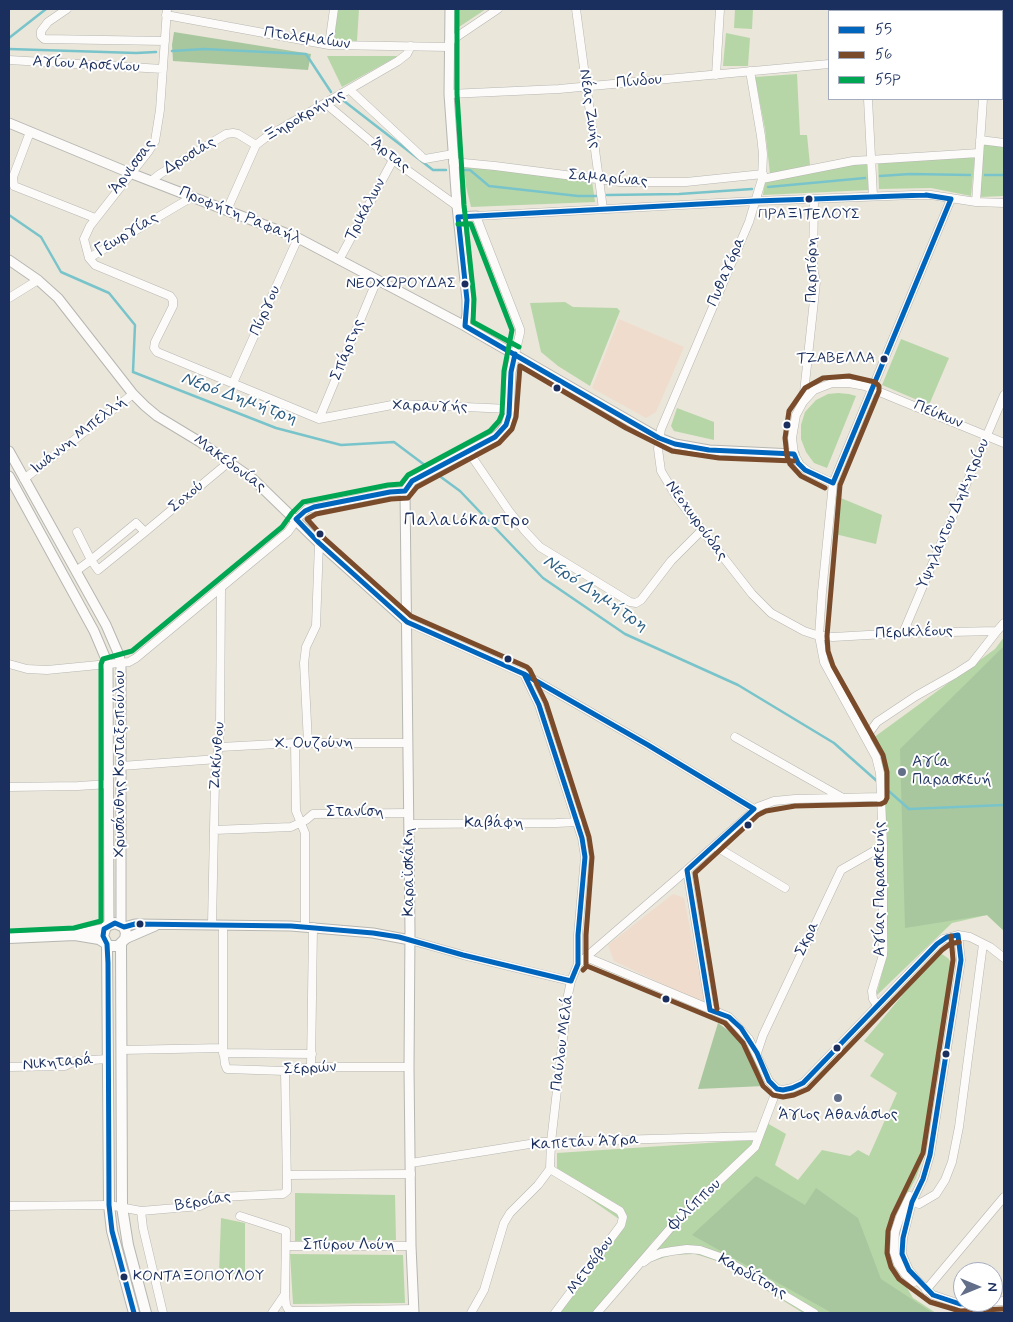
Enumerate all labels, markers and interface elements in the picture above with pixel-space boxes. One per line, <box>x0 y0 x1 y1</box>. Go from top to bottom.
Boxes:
legend <box>828 10 1003 100</box>
text: 55 <box>875 20 892 40</box>
street label: Πτολεμαίων <box>263 23 351 55</box>
text: 56 <box>875 45 892 65</box>
street label: Αγίου Αρσενίου <box>32 53 140 77</box>
street label: Νέας Ζωής <box>574 68 604 150</box>
street label: Πίνδου <box>615 70 663 94</box>
text: 55Ρ <box>875 70 901 90</box>
street label: Ξηροκρήνης <box>261 85 349 147</box>
street label: Δροσιάς <box>161 133 219 179</box>
street label: Άρτας <box>366 135 414 177</box>
street label: Άρνισσας <box>106 136 160 198</box>
street label: Σαμαρίνας <box>568 166 648 192</box>
street label: Τρικάλων <box>341 175 391 245</box>
street label: Προφήτη Ραφαήλ <box>176 183 304 249</box>
marker: ΠΡΑΞΙΤΕΛΟΥΣ <box>804 194 814 204</box>
place label: ΠΡΑΞΙΤΕΛΟΥΣ <box>758 206 860 224</box>
street label: Γεωργίας <box>92 209 162 261</box>
street label: Πυθαγόρα <box>704 234 750 310</box>
street label: Παρπόρη <box>803 237 823 303</box>
place label: ΝΕΟΧΩΡΟΥΔΑΣ <box>346 275 456 293</box>
marker: ΝΕΟΧΩΡΟΥΔΑΣ <box>460 279 470 289</box>
street label: Πύργου <box>246 283 286 339</box>
street label: Σπάρτης <box>327 316 369 384</box>
place label: ΤΖΑΒΕΛΛΑ <box>796 350 875 368</box>
marker: ΤΖΑΒΕΛΛΑ <box>879 354 889 364</box>
water label: Νερό Δημήτρη <box>178 368 300 430</box>
unlabelled marker <box>552 383 562 393</box>
street label: Ιωάννη Μπελλή <box>28 393 130 479</box>
street label: Χαραυγής <box>392 397 468 417</box>
street label: Πεύκων <box>911 397 965 433</box>
unlabelled marker <box>782 420 792 430</box>
street label: Μακεδονίας <box>189 431 269 497</box>
street label: Υψηλάντου Δημητρίου <box>914 436 994 592</box>
street label: Σοχού <box>165 477 209 517</box>
street label: Νεοχωρούδας <box>661 477 731 565</box>
district label: Παλαιόκαστρο <box>402 510 532 532</box>
unlabelled marker <box>315 529 325 539</box>
water label: Νερό Δημήτρη <box>538 551 652 637</box>
street label: Περικλέους <box>875 622 953 644</box>
unlabelled marker <box>503 654 513 664</box>
street label: Χρυσάνθης Κονταξοπούλου <box>111 670 131 858</box>
street label: Ζακύνθου <box>206 721 230 791</box>
street label: Χ. Ουζούνη <box>275 734 353 754</box>
place label: Αγία Παρασκευή <box>912 753 991 791</box>
marker: Αγία Παρασκευή <box>896 766 908 778</box>
street label: Στανίση <box>326 803 384 823</box>
street label: Καβάφη <box>464 814 524 834</box>
unlabelled marker <box>743 820 753 830</box>
street label: Αγίας Παρασκευής <box>871 821 891 957</box>
street label: Καραϊσκάκη <box>400 828 420 916</box>
unlabelled marker <box>135 919 145 929</box>
street label: Σκρα <box>792 919 824 959</box>
street label: Παύλου Μελά <box>548 994 578 1092</box>
unlabelled marker <box>661 994 671 1004</box>
unlabelled marker <box>832 1043 842 1053</box>
unlabelled marker <box>941 1049 951 1059</box>
street label: Νικηταρά <box>22 1050 94 1076</box>
street label: Σερρών <box>283 1058 337 1080</box>
marker: Άγιος Αθανάσιος <box>832 1092 844 1104</box>
place label: Άγιος Αθανάσιος <box>778 1106 898 1126</box>
street label: Καπετάν Άγρα <box>531 1131 639 1155</box>
street label: Φιλίππου <box>665 1175 725 1235</box>
street label: Βεροίας <box>173 1188 233 1216</box>
street label: Μετσόβου <box>563 1233 619 1299</box>
street label: Σπύρου Λούη <box>303 1236 395 1256</box>
street label: Καρδίτσης <box>714 1250 790 1304</box>
north arrow <box>953 1262 1003 1312</box>
place label: ΚΟΝΤΑΞΟΠΟΥΛΟΥ <box>133 1268 264 1286</box>
marker: ΚΟΝΤΑΞΟΠΟΥΛΟΥ <box>119 1272 129 1282</box>
text: N <box>983 1282 1001 1292</box>

